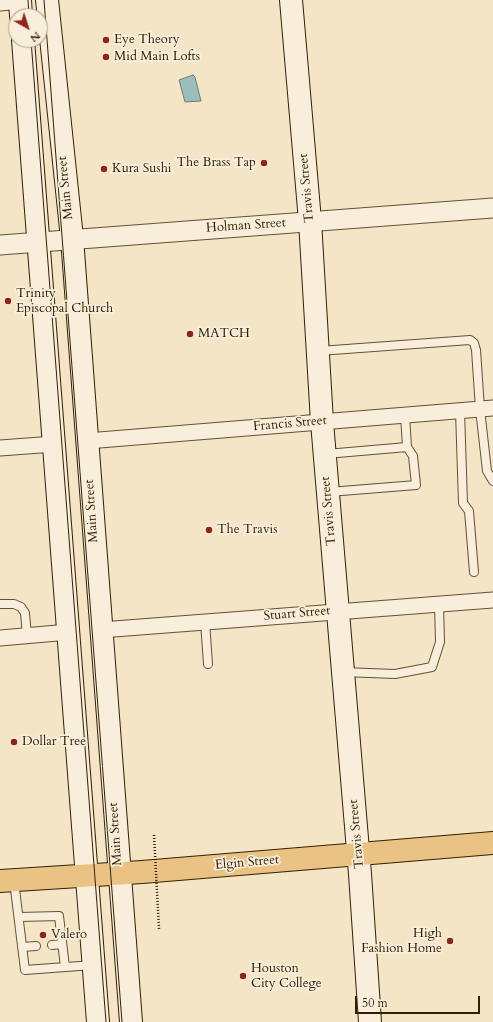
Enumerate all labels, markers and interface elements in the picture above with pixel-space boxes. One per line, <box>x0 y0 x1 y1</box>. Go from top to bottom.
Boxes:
north arrow <box>8 8 48 48</box>
text: N <box>27 28 44 46</box>
place label: Eye Theory <box>114 32 179 48</box>
marker: Eye Theory <box>101 35 111 45</box>
place label: Mid Main Lofts <box>114 49 200 65</box>
marker: Mid Main Lofts <box>101 52 111 62</box>
street label: Travis Street <box>296 153 318 223</box>
place label: The Brass Tap <box>176 155 256 171</box>
street label: Main Street <box>55 156 77 220</box>
marker: The Brass Tap <box>259 158 269 168</box>
place label: Kura Sushi <box>112 161 171 177</box>
marker: Kura Sushi <box>99 164 109 174</box>
street label: Holman Street <box>206 215 286 237</box>
place label: Trinity Episcopal Church <box>16 286 113 317</box>
marker: Trinity Episcopal Church <box>3 296 13 306</box>
place label: MATCH <box>198 326 250 342</box>
marker: MATCH <box>185 329 195 339</box>
street label: Francis Street <box>253 413 327 435</box>
street label: Travis Street <box>318 476 340 546</box>
street label: Main Street <box>82 479 102 543</box>
place label: The Travis <box>217 522 278 538</box>
marker: The Travis <box>204 525 214 535</box>
street label: Stuart Street <box>263 603 331 625</box>
place label: Dollar Tree <box>22 734 86 750</box>
marker: Dollar Tree <box>9 737 19 747</box>
street label: Travis Street <box>346 799 368 869</box>
street label: Main Street <box>106 802 126 866</box>
street label: Elgin Street <box>214 852 280 874</box>
place label: High Fashion Home <box>361 926 442 957</box>
place label: Valero <box>51 927 87 943</box>
marker: Valero <box>38 930 48 940</box>
marker: High Fashion Home <box>445 936 455 946</box>
place label: Houston City College <box>251 961 322 992</box>
marker: Houston City College <box>238 971 248 981</box>
scale bar <box>357 988 482 1014</box>
text: 50 m <box>362 995 388 1011</box>

